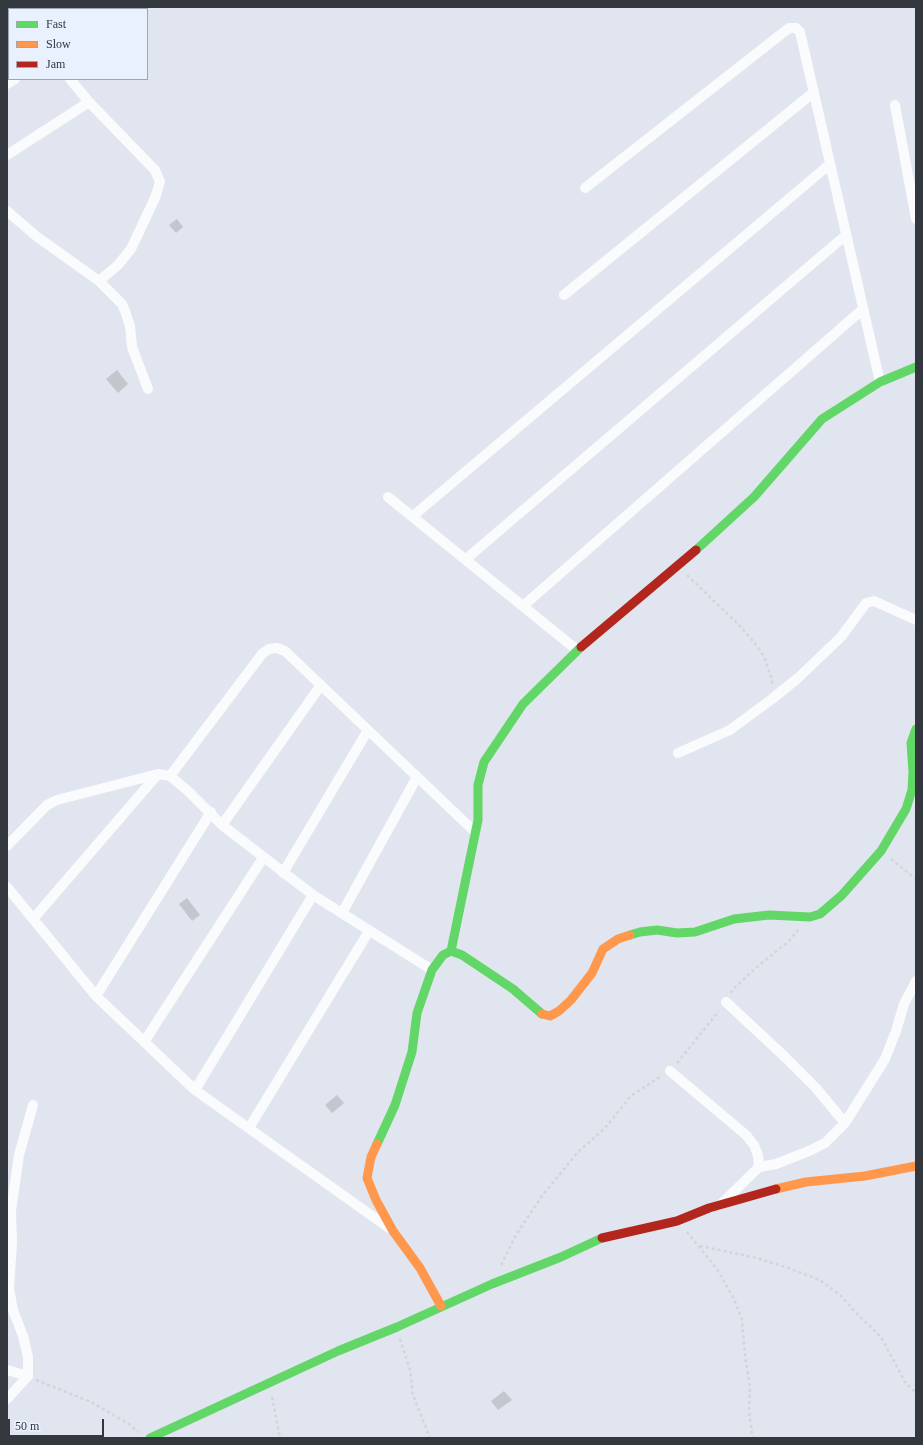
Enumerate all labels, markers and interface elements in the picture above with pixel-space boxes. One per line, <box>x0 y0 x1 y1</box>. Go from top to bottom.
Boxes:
legend <box>8 8 148 80</box>
text: Fast <box>46 17 66 31</box>
text: Slow <box>46 37 71 51</box>
text: Jam <box>46 57 65 71</box>
scale bar <box>10 1411 106 1437</box>
text: 50 m <box>15 1419 39 1433</box>

